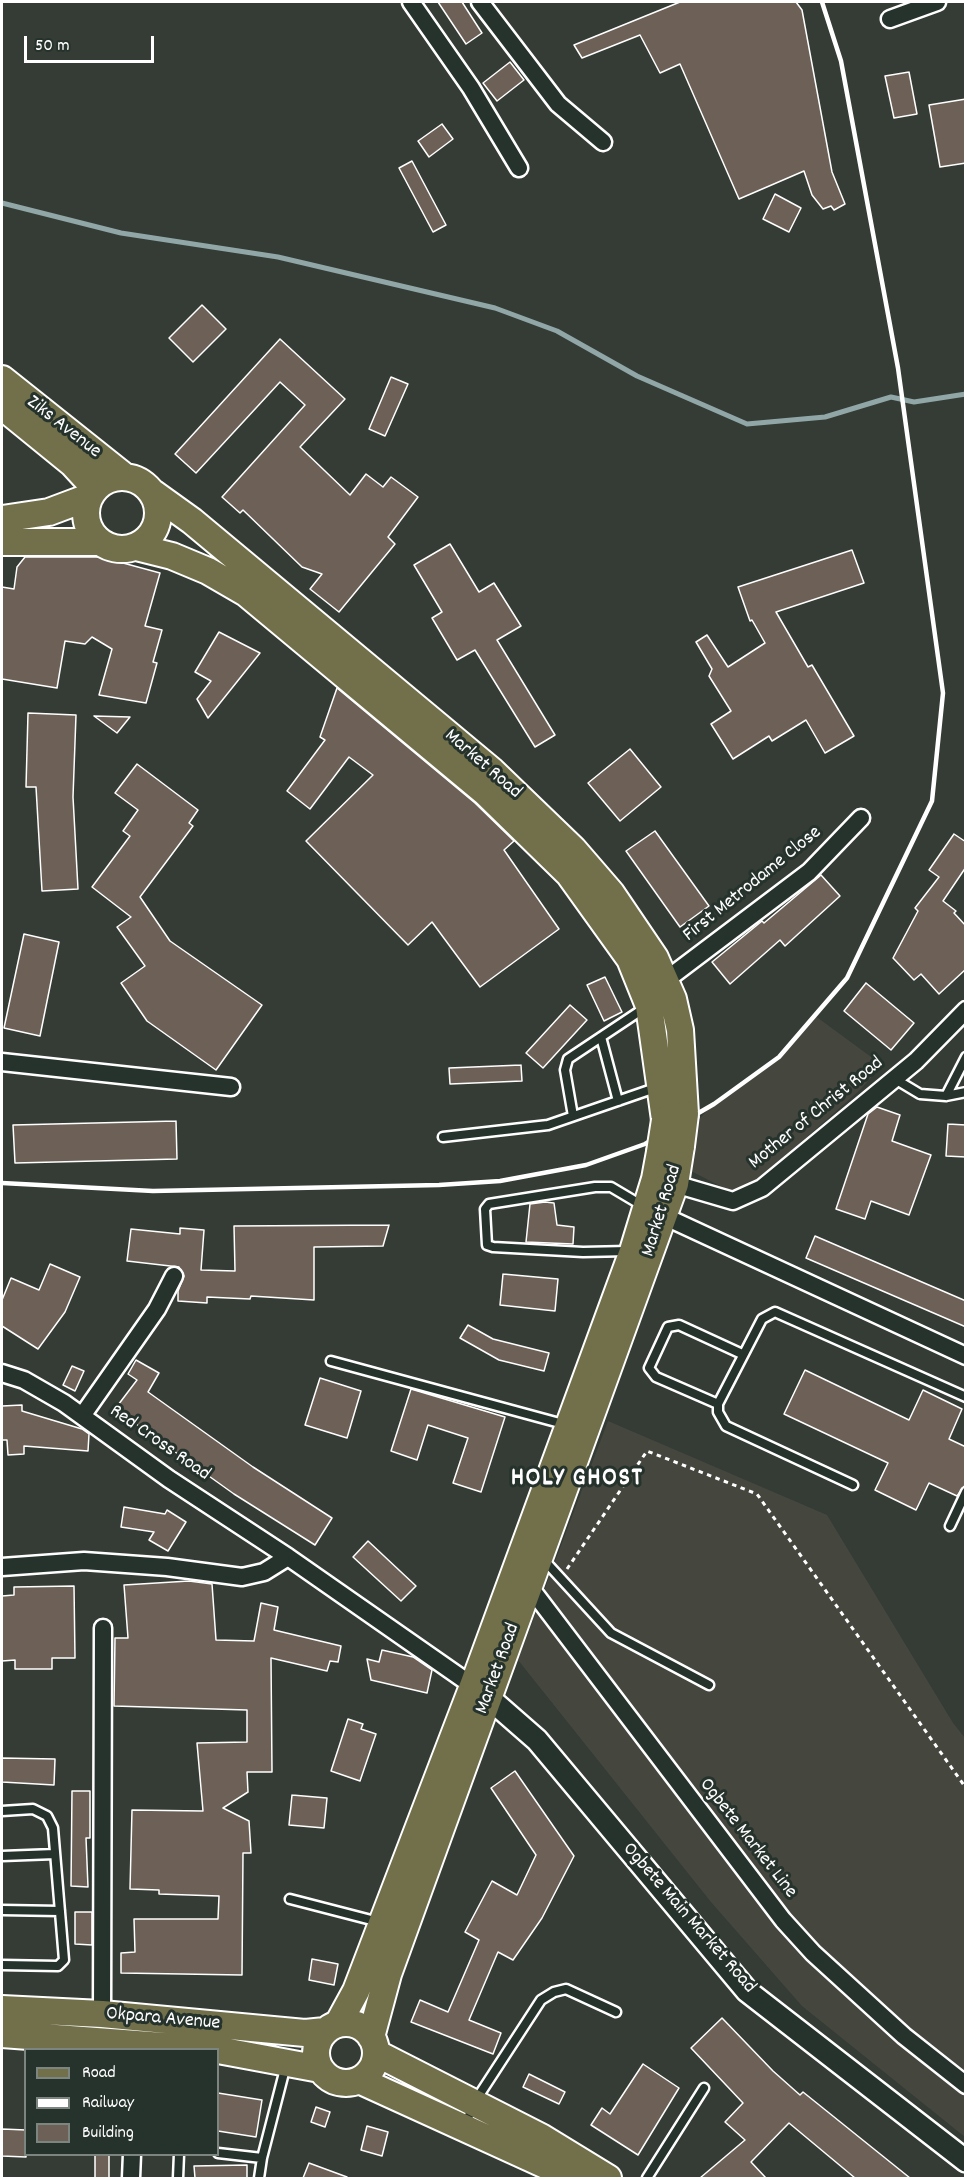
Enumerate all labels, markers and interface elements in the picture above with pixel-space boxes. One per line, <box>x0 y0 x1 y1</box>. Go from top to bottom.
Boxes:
scale bar <box>27 24 158 62</box>
text: 50 m <box>35 34 70 59</box>
street label: Ziks Avenue <box>21 391 105 465</box>
street label: Market Road <box>438 725 526 805</box>
street label: First Metrodame Close <box>679 822 827 948</box>
street label: Mother of Christ Road <box>745 1052 889 1176</box>
street label: Market Road <box>638 1162 688 1260</box>
street label: Red Cross Road <box>104 1400 214 1488</box>
district label: HOLY GHOST <box>511 1464 643 1496</box>
street label: Market Road <box>471 1620 527 1718</box>
street label: Ogbete Market Line <box>693 1774 801 1904</box>
street label: Ogbete Main Market Road <box>616 1839 760 1999</box>
street label: Okpara Avenue <box>105 2003 221 2037</box>
legend <box>24 2048 219 2156</box>
text: Road <box>82 2061 116 2086</box>
text: Railway <box>82 2091 134 2116</box>
text: Building <box>82 2121 134 2146</box>

